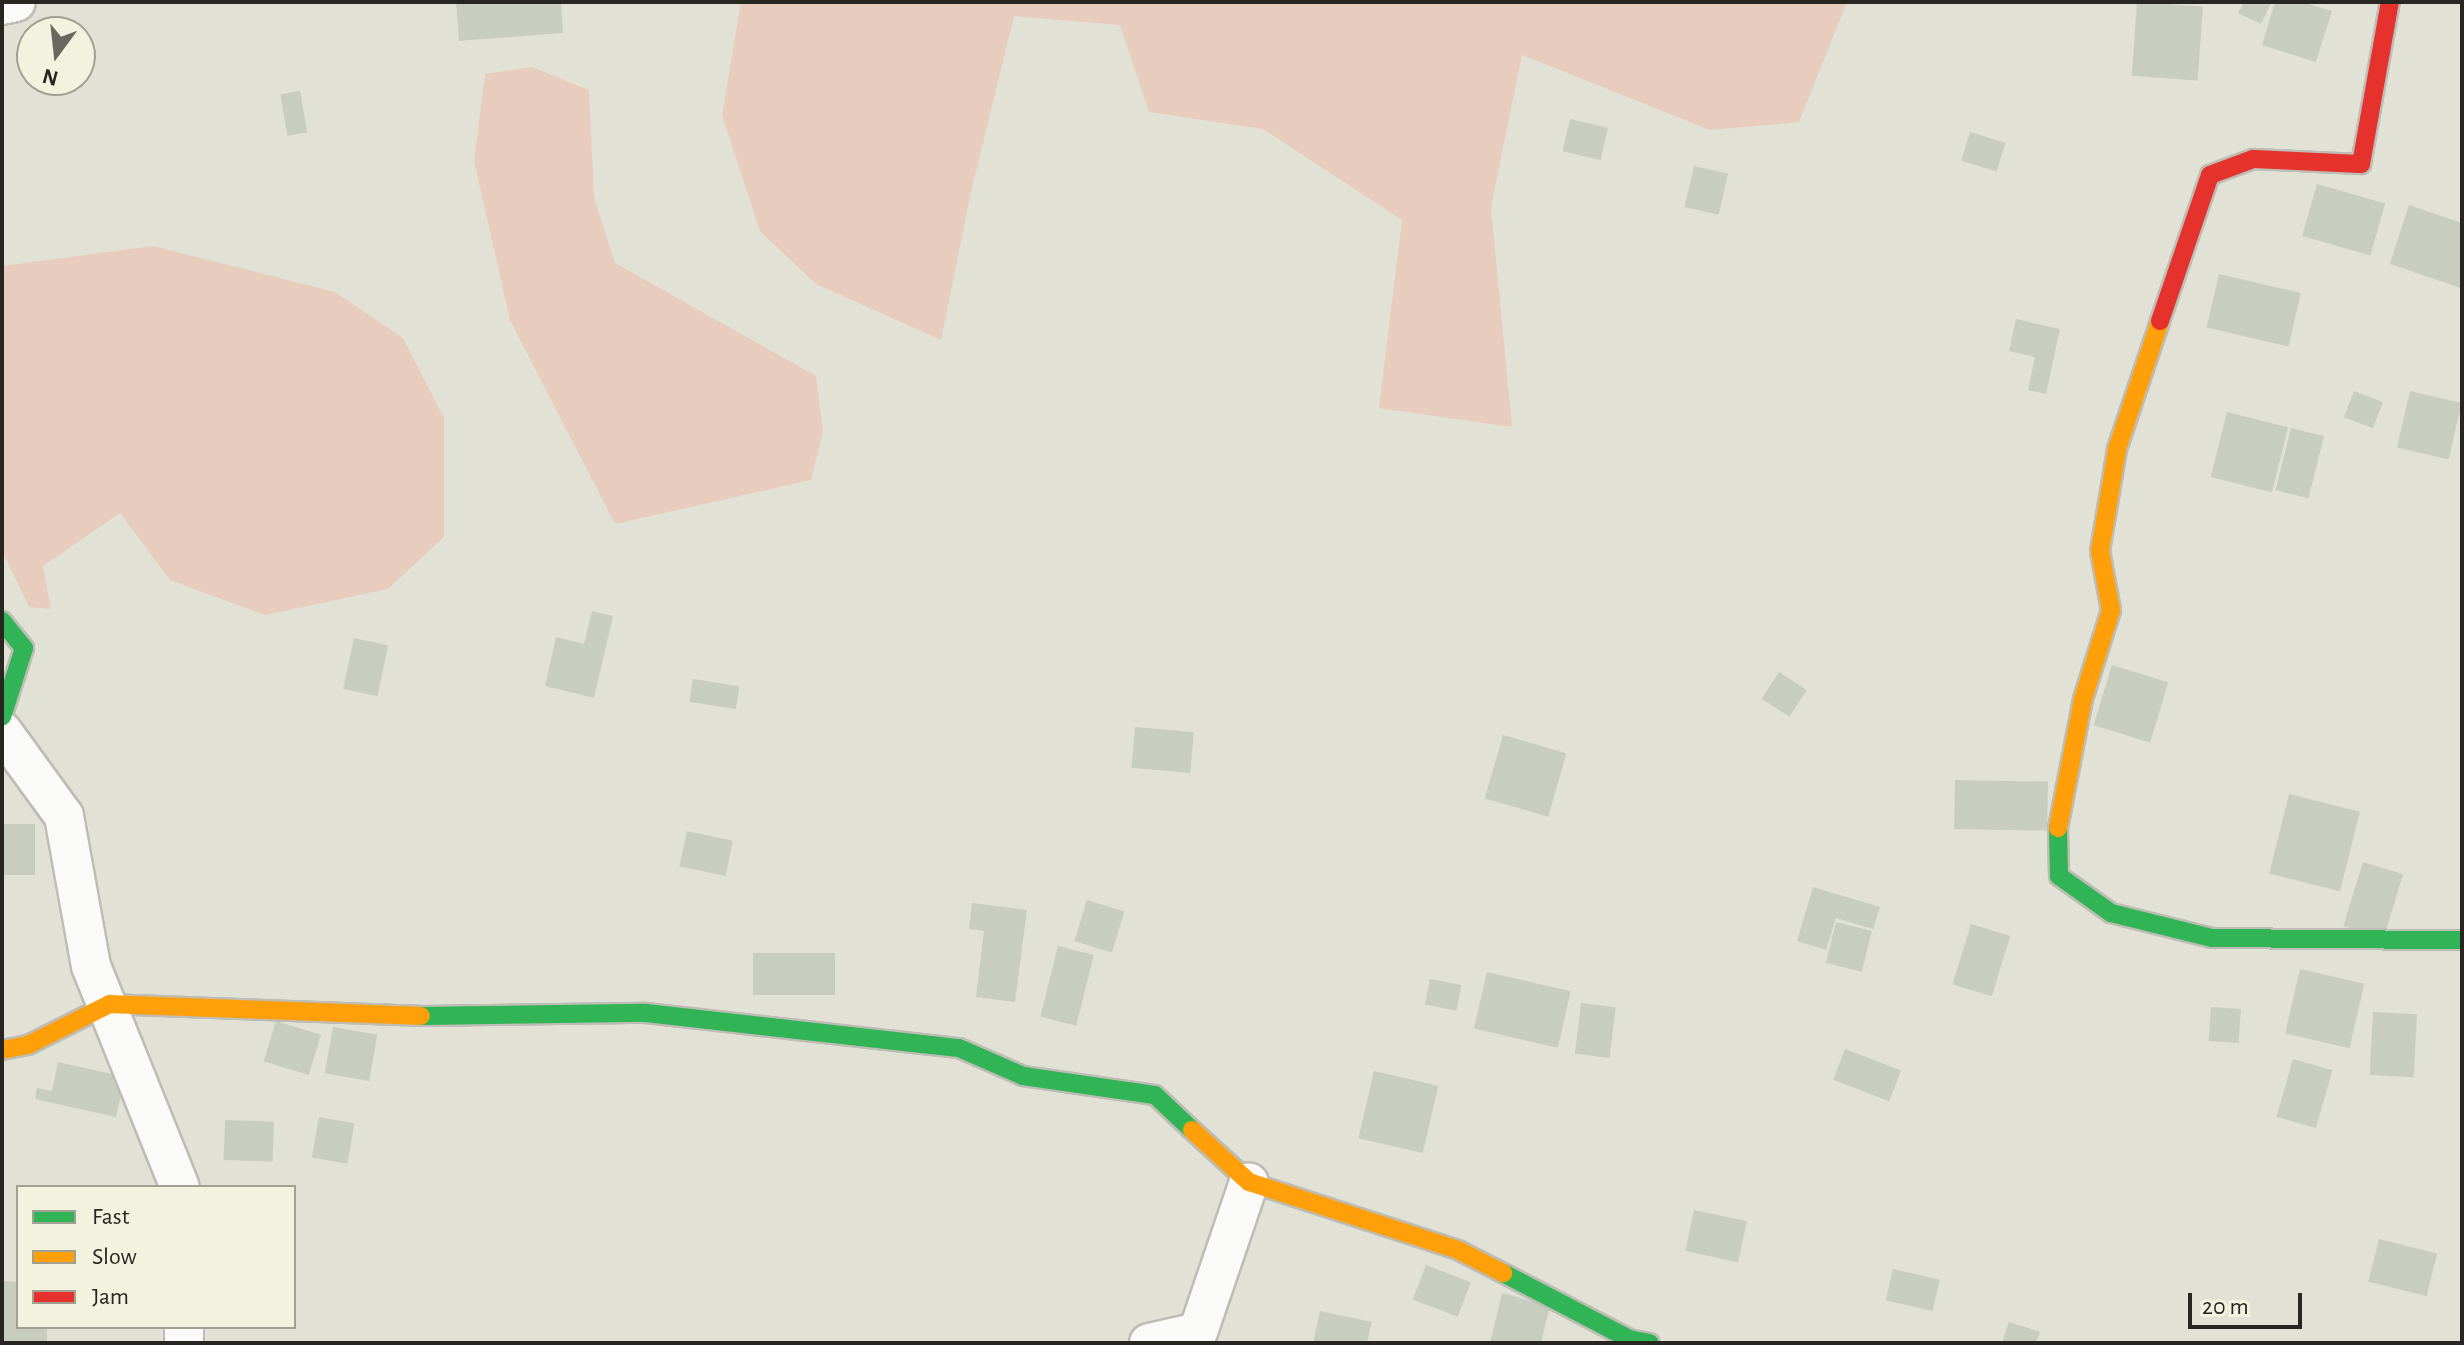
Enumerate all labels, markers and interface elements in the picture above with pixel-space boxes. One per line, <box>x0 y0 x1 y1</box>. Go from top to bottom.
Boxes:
north arrow <box>16 16 96 96</box>
text: N <box>40 65 61 90</box>
legend <box>16 1185 296 1329</box>
text: Fast <box>92 1205 129 1229</box>
text: Slow <box>92 1245 137 1269</box>
scale bar <box>2192 1277 2306 1327</box>
text: Jam <box>92 1285 129 1309</box>
text: 20 m <box>2202 1295 2249 1319</box>

